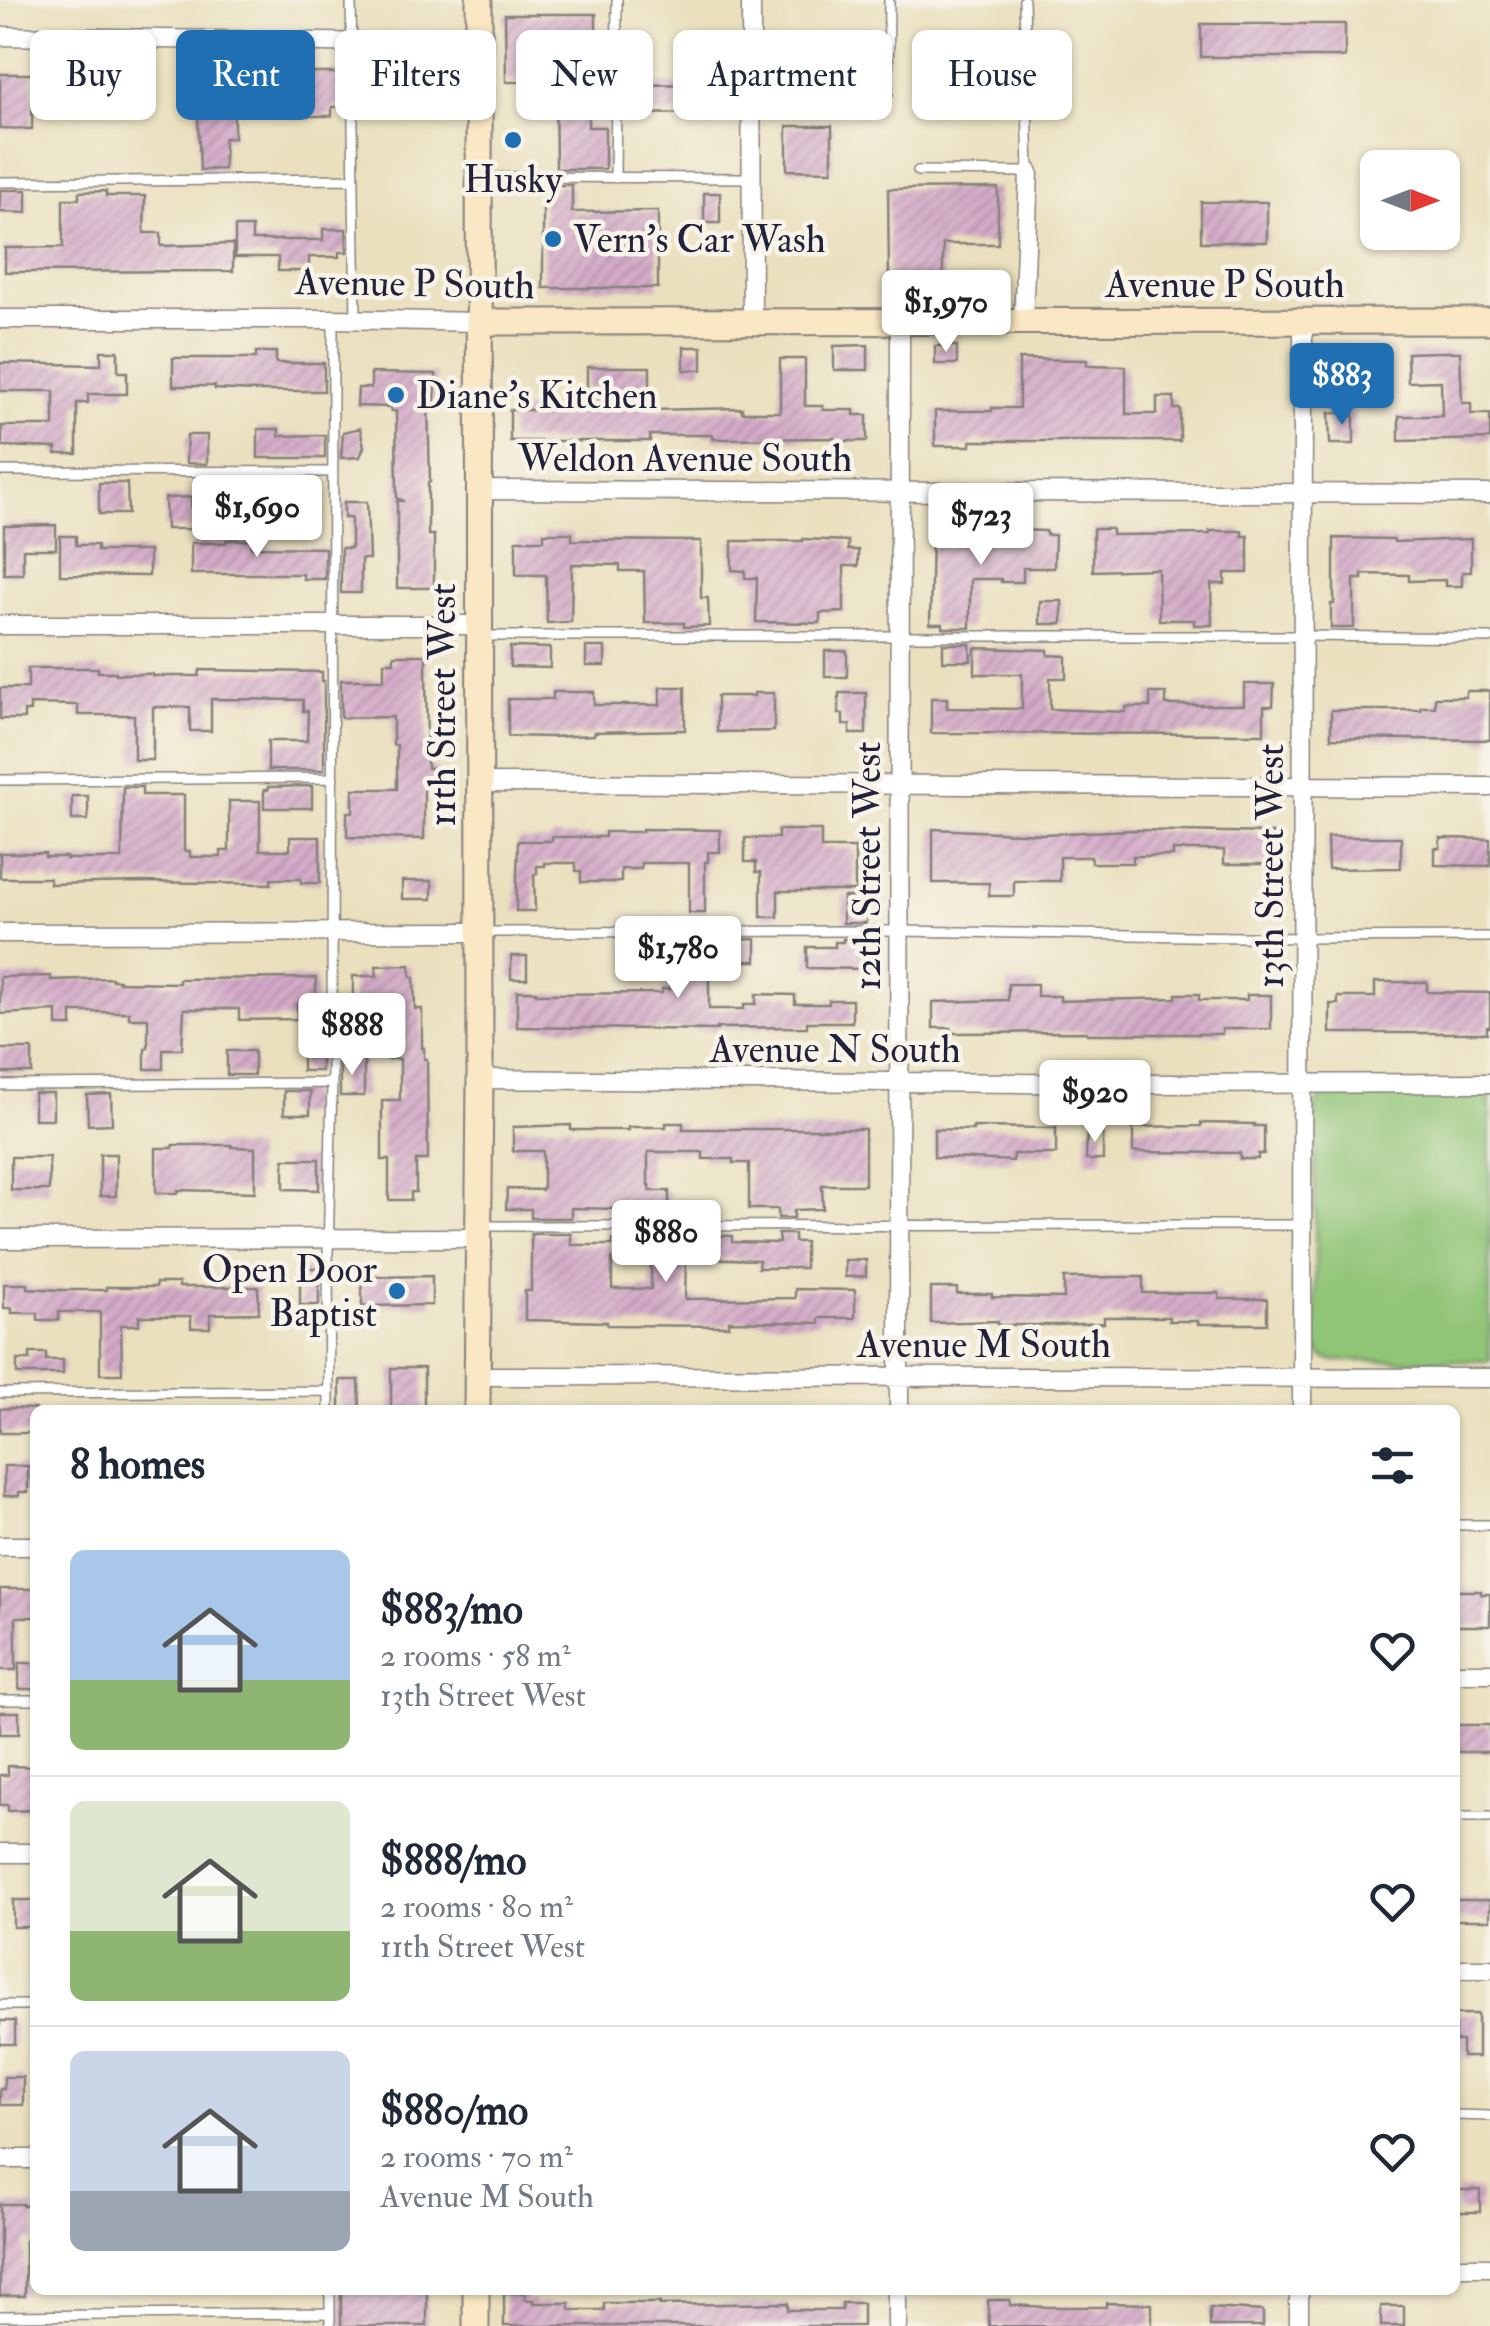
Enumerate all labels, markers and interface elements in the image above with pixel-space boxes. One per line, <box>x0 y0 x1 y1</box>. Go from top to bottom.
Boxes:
chip: Buy <box>30 30 156 120</box>
chip: Rent <box>176 30 315 120</box>
chip: Filters <box>335 30 496 120</box>
chip: New <box>516 30 653 120</box>
chip: Apartment <box>673 30 892 120</box>
chip: House <box>912 30 1072 120</box>
marker: Husky <box>502 129 524 151</box>
north arrow <box>1360 150 1460 250</box>
map controls <box>1360 150 1460 250</box>
place label: Husky <box>464 156 563 204</box>
place label: Vern's Car Wash <box>573 216 826 264</box>
marker: Vern's Car Wash <box>542 228 564 250</box>
street label: Avenue P South <box>294 258 535 310</box>
street label: Avenue P South <box>1104 261 1345 309</box>
pin: $1,970 <box>865 270 1027 355</box>
text: $1,970 <box>904 282 988 322</box>
pin: $883 <box>1283 343 1401 428</box>
text: $883 <box>1312 355 1372 395</box>
place label: Diane's Kitchen <box>416 372 658 420</box>
marker: Diane's Kitchen <box>385 384 407 406</box>
street label: Weldon Avenue South <box>517 435 852 483</box>
pin: $1,690 <box>176 475 338 560</box>
pin: $723 <box>922 483 1040 568</box>
text: $1,690 <box>214 487 300 527</box>
text: $723 <box>950 495 1012 535</box>
street label: 11th Street West <box>419 583 467 827</box>
street label: 12th Street West <box>844 741 892 991</box>
street label: 13th Street West <box>1247 744 1295 988</box>
pin: $1,780 <box>597 916 759 1001</box>
text: $1,780 <box>637 928 719 968</box>
pin: $888 <box>293 993 411 1078</box>
text: $888 <box>320 1005 384 1045</box>
street label: Avenue N South <box>708 1026 961 1074</box>
pin: $920 <box>1036 1060 1154 1145</box>
text: $920 <box>1061 1072 1129 1112</box>
pin: $880 <box>607 1200 725 1285</box>
text: $880 <box>634 1212 698 1252</box>
place label: Open Door Baptist <box>202 1246 377 1338</box>
marker: Open Door Baptist <box>386 1280 408 1302</box>
street label: Avenue M South <box>856 1321 1111 1369</box>
icon: filters <box>1365 1438 1420 1493</box>
text: 8 homes <box>70 1439 205 1491</box>
text: $883/mo <box>380 1584 523 1636</box>
icon: home <box>150 1590 270 1710</box>
icon: heart <box>1365 1623 1420 1678</box>
text: 2 rooms · 58 m² <box>380 1636 571 1676</box>
text: 13th Street West <box>380 1676 586 1716</box>
text: $888/mo <box>380 1835 526 1887</box>
icon: home <box>150 1841 270 1961</box>
icon: heart <box>1365 1874 1420 1929</box>
text: 2 rooms · 80 m² <box>380 1887 573 1927</box>
text: 11th Street West <box>380 1927 585 1967</box>
text: $880/mo <box>380 2085 528 2137</box>
icon: home <box>150 2091 270 2211</box>
icon: heart <box>1365 2124 1420 2179</box>
text: 2 rooms · 70 m² <box>380 2137 573 2177</box>
text: Avenue M South <box>380 2177 594 2217</box>

